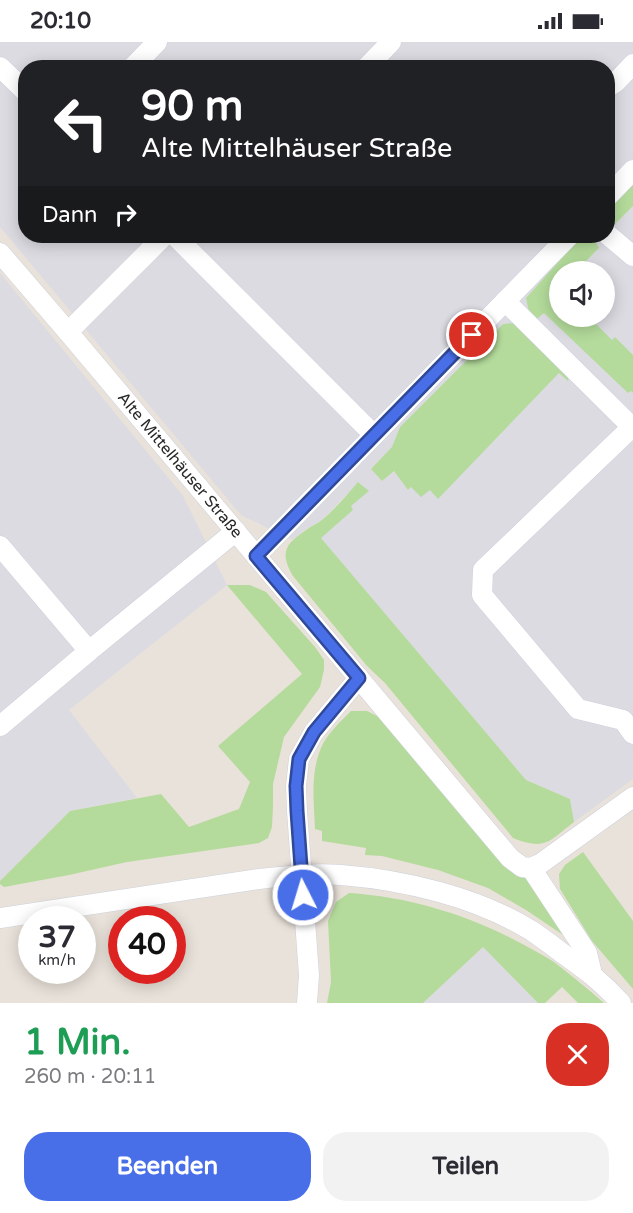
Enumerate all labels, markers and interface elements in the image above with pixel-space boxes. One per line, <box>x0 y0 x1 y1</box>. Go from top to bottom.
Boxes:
text: 20:10 <box>30 8 91 34</box>
text: 90 m <box>141 81 243 132</box>
icon: left <box>42 84 120 162</box>
text: Alte Mittelhäuser Straße <box>141 132 452 165</box>
icon: right <box>109 198 142 231</box>
text: Dann <box>42 202 97 228</box>
map controls <box>549 261 615 327</box>
button: sound <box>549 261 615 327</box>
pin <box>446 309 497 360</box>
icon: arrive <box>455 318 488 351</box>
street label: Alte Mittelhäuser Straße <box>113 388 247 542</box>
position arrow <box>271 863 335 927</box>
speed limit sign: 40 <box>108 906 186 984</box>
text: 37 <box>38 919 76 956</box>
text: km/h <box>38 951 76 969</box>
text: 1 Min. <box>24 1021 131 1064</box>
button: close <box>546 1023 609 1086</box>
text: 260 m · 20:11 <box>24 1065 156 1089</box>
button: Beenden <box>24 1132 311 1201</box>
button: Teilen <box>323 1132 609 1201</box>

